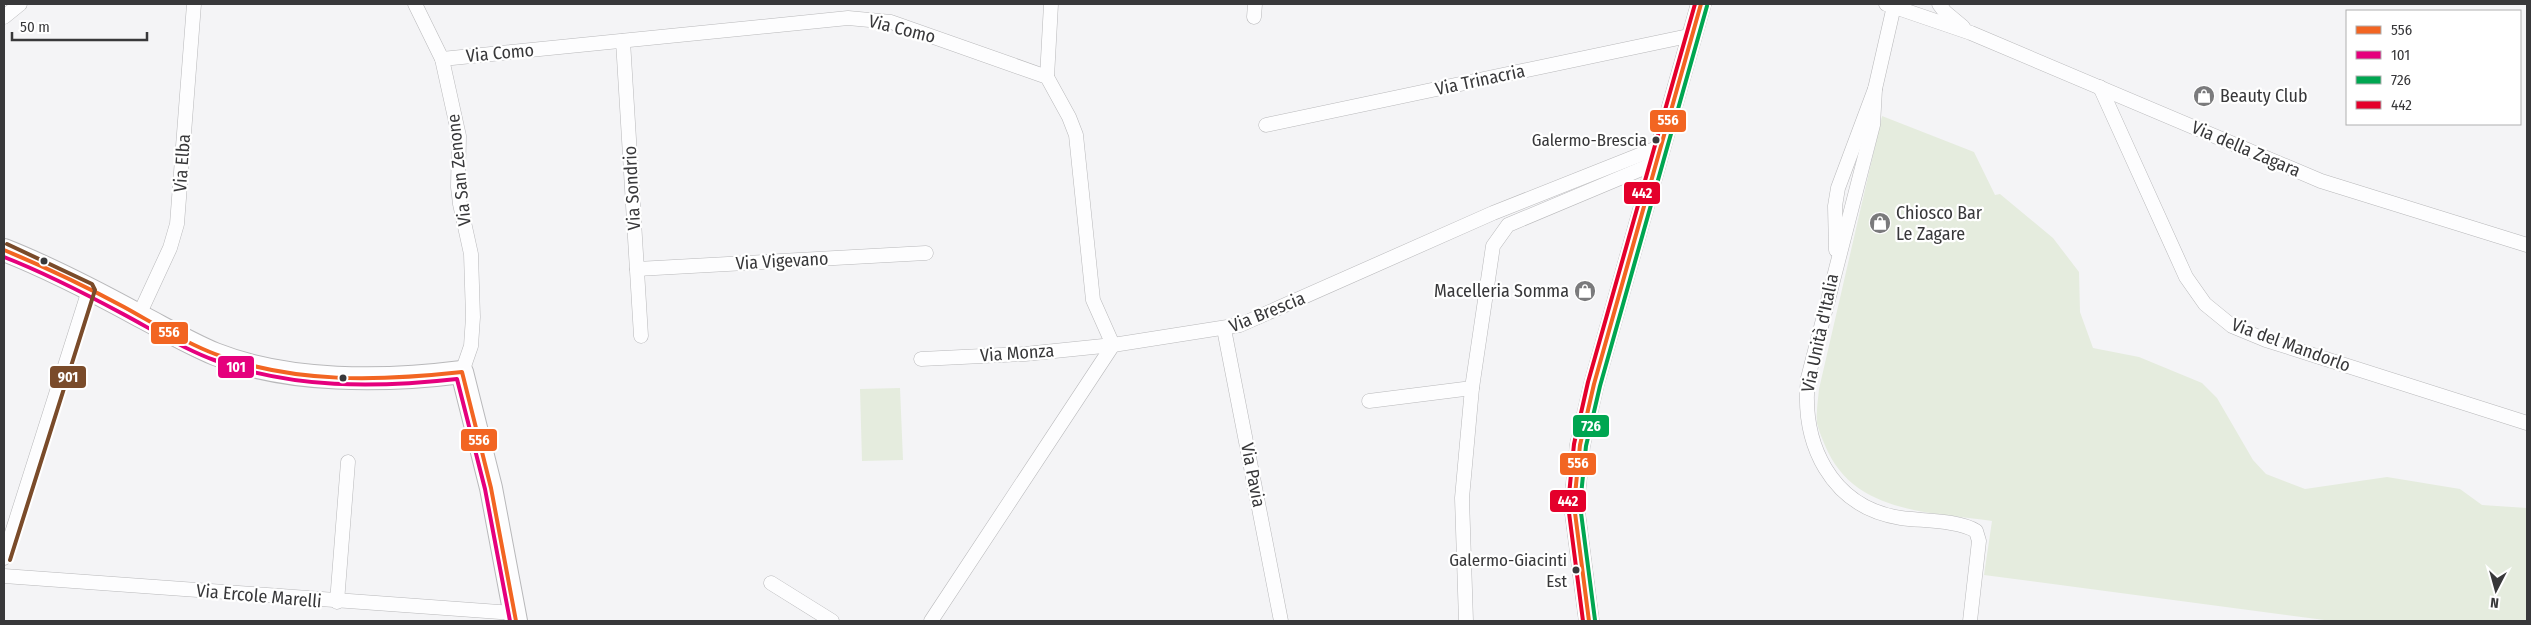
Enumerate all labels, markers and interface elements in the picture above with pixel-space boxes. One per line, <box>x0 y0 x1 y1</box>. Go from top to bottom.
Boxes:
scale bar <box>12 10 148 42</box>
street label: Via Como <box>866 10 938 48</box>
legend <box>2346 10 2521 125</box>
text: 50 m <box>20 18 50 36</box>
text: 556 <box>2391 21 2412 39</box>
street label: Via Como <box>465 39 535 67</box>
text: 101 <box>2391 46 2410 64</box>
street label: Via Trinacria <box>1433 60 1527 100</box>
text: 726 <box>2391 71 2411 89</box>
shop icon: Beauty Club <box>2192 84 2216 108</box>
place label: Beauty Club <box>2220 85 2308 107</box>
text: 442 <box>2391 96 2412 114</box>
line badge: 556 <box>1649 109 1687 133</box>
text: 556 <box>1658 112 1679 129</box>
street label: Via San Zenone <box>442 113 476 227</box>
street label: Via della Zagara <box>2188 116 2304 182</box>
place label: Galermo-Brescia <box>1532 130 1647 151</box>
street label: Via Elba <box>169 133 195 193</box>
marker: Galermo-Brescia <box>1651 135 1661 145</box>
street label: Via Sondrio <box>619 145 645 231</box>
line badge: 442 <box>1623 181 1661 205</box>
text: 442 <box>1632 185 1653 202</box>
place label: Chiosco Bar Le Zagare <box>1896 202 1983 245</box>
shop icon: Chiosco Bar Le Zagare <box>1868 211 1892 235</box>
street label: Via Vigevano <box>735 248 829 274</box>
unlabelled marker <box>39 256 49 266</box>
street label: Via Unità d'Italia <box>1797 272 1843 394</box>
shop icon: Macelleria Somma <box>1573 279 1597 303</box>
place label: Macelleria Somma <box>1434 280 1569 302</box>
street label: Via Brescia <box>1226 287 1308 337</box>
street label: Via del Mandorlo <box>2229 313 2353 377</box>
line badge: 556 <box>150 321 189 345</box>
text: 556 <box>159 324 180 341</box>
street label: Via Monza <box>979 339 1055 367</box>
line badge: 101 <box>217 355 255 379</box>
text: 101 <box>226 359 246 376</box>
line badge: 901 <box>49 365 87 389</box>
text: 901 <box>58 369 78 386</box>
unlabelled marker <box>338 373 348 383</box>
line badge: 726 <box>1572 414 1610 438</box>
text: 726 <box>1581 418 1601 435</box>
line badge: 556 <box>460 428 498 452</box>
text: 556 <box>469 432 490 449</box>
street label: Via Pavia <box>1236 441 1270 509</box>
line badge: 556 <box>1559 452 1597 476</box>
text: 556 <box>1568 455 1589 472</box>
line badge: 442 <box>1549 489 1587 513</box>
text: 442 <box>1558 493 1579 510</box>
place label: Galermo-Giacinti Est <box>1449 550 1567 592</box>
marker: Galermo-Giacinti Est <box>1571 565 1581 575</box>
north arrow <box>2471 565 2521 615</box>
street label: Via Ercole Marelli <box>195 580 323 612</box>
text: N <box>2490 594 2500 611</box>

